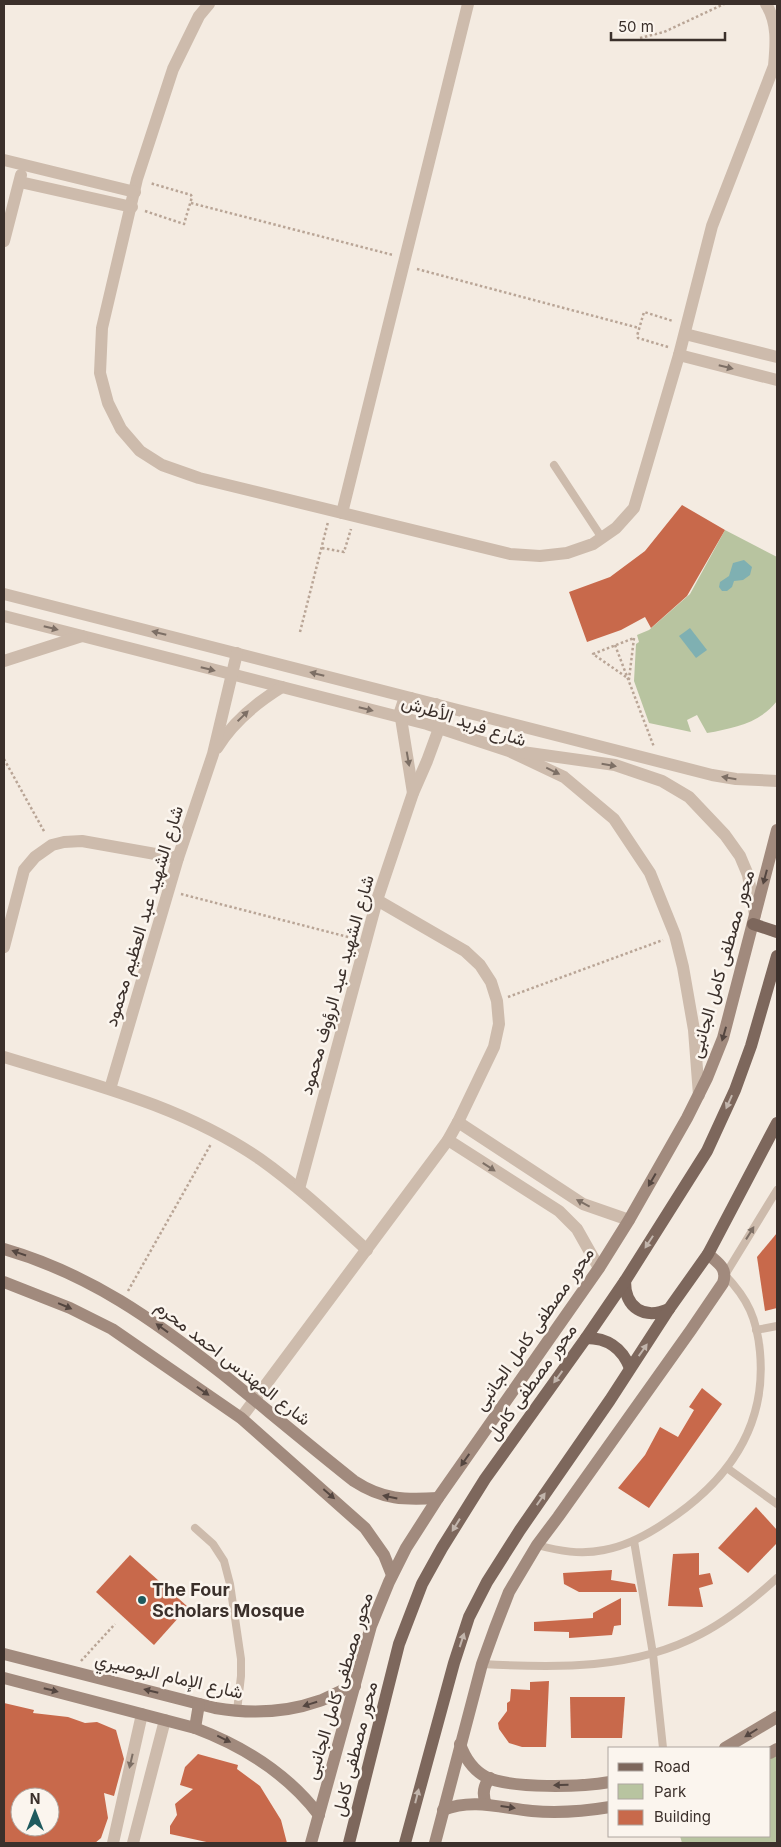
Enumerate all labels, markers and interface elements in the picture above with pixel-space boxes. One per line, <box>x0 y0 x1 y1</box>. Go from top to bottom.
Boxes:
scale bar <box>611 10 725 42</box>
text: 50 m <box>618 17 654 36</box>
one-way arrow <box>719 363 734 371</box>
one-way arrow <box>43 624 59 632</box>
one-way arrow <box>152 629 167 637</box>
one-way arrow <box>201 665 216 673</box>
one-way arrow <box>309 669 324 677</box>
street label: شارع فريد الأطرش <box>399 691 529 752</box>
one-way arrow <box>358 705 373 713</box>
one-way arrow <box>236 710 248 722</box>
one-way arrow <box>404 751 412 767</box>
one-way arrow <box>602 761 618 769</box>
one-way arrow <box>545 767 560 776</box>
one-way arrow <box>720 773 736 781</box>
street label: شارع الشهيد عبد العظيم محمود <box>100 803 189 1029</box>
street label: محور مصطفى كامل الجانبى <box>685 867 759 1061</box>
one-way arrow <box>761 870 769 885</box>
street label: شارع الشهيد عبد الرؤوف محمود <box>295 873 380 1098</box>
one-way arrow <box>720 1027 728 1042</box>
one-way arrow <box>725 1095 733 1109</box>
one-way arrow <box>482 1162 496 1171</box>
one-way arrow <box>647 1173 656 1186</box>
one-way arrow <box>576 1199 590 1207</box>
one-way arrow <box>746 1227 755 1240</box>
one-way arrow <box>644 1236 654 1249</box>
street label: محور مصطفى كامل الجانبى <box>469 1243 599 1415</box>
one-way arrow <box>11 1249 26 1257</box>
street label: شارع المهندس احمد محرم <box>150 1295 315 1431</box>
one-way arrow <box>58 1302 73 1310</box>
street label: محور مصطفى كامل <box>483 1320 581 1444</box>
one-way arrow <box>155 1323 169 1333</box>
one-way arrow <box>638 1343 648 1357</box>
one-way arrow <box>553 1370 563 1384</box>
one-way arrow <box>196 1386 210 1396</box>
one-way arrow <box>460 1453 470 1467</box>
one-way arrow <box>322 1489 335 1500</box>
one-way arrow <box>536 1492 546 1506</box>
one-way arrow <box>382 1493 397 1501</box>
one-way arrow <box>452 1519 461 1532</box>
place label: The Four Scholars Mosque <box>152 1579 305 1621</box>
street label: محور مصطفى كامل الجانبى <box>300 1590 378 1782</box>
marker: The Four Scholars Mosque <box>136 1594 148 1606</box>
one-way arrow <box>458 1632 466 1647</box>
street label: شارع الإمام البوصيري <box>92 1648 245 1708</box>
street label: محور مصطفى كامل <box>328 1679 382 1819</box>
one-way arrow <box>43 1687 58 1695</box>
one-way arrow <box>143 1687 158 1695</box>
one-way arrow <box>302 1700 317 1708</box>
one-way arrow <box>745 1729 758 1738</box>
one-way arrow <box>217 1736 231 1744</box>
legend <box>608 1747 771 1837</box>
one-way arrow <box>127 1754 135 1770</box>
text: Road <box>654 1757 690 1776</box>
one-way arrow <box>553 1782 569 1790</box>
text: Park <box>654 1782 687 1801</box>
north arrow <box>10 1787 60 1837</box>
one-way arrow <box>413 1788 421 1804</box>
text: N <box>30 1790 40 1807</box>
one-way arrow <box>500 1804 516 1812</box>
text: Building <box>654 1807 711 1826</box>

